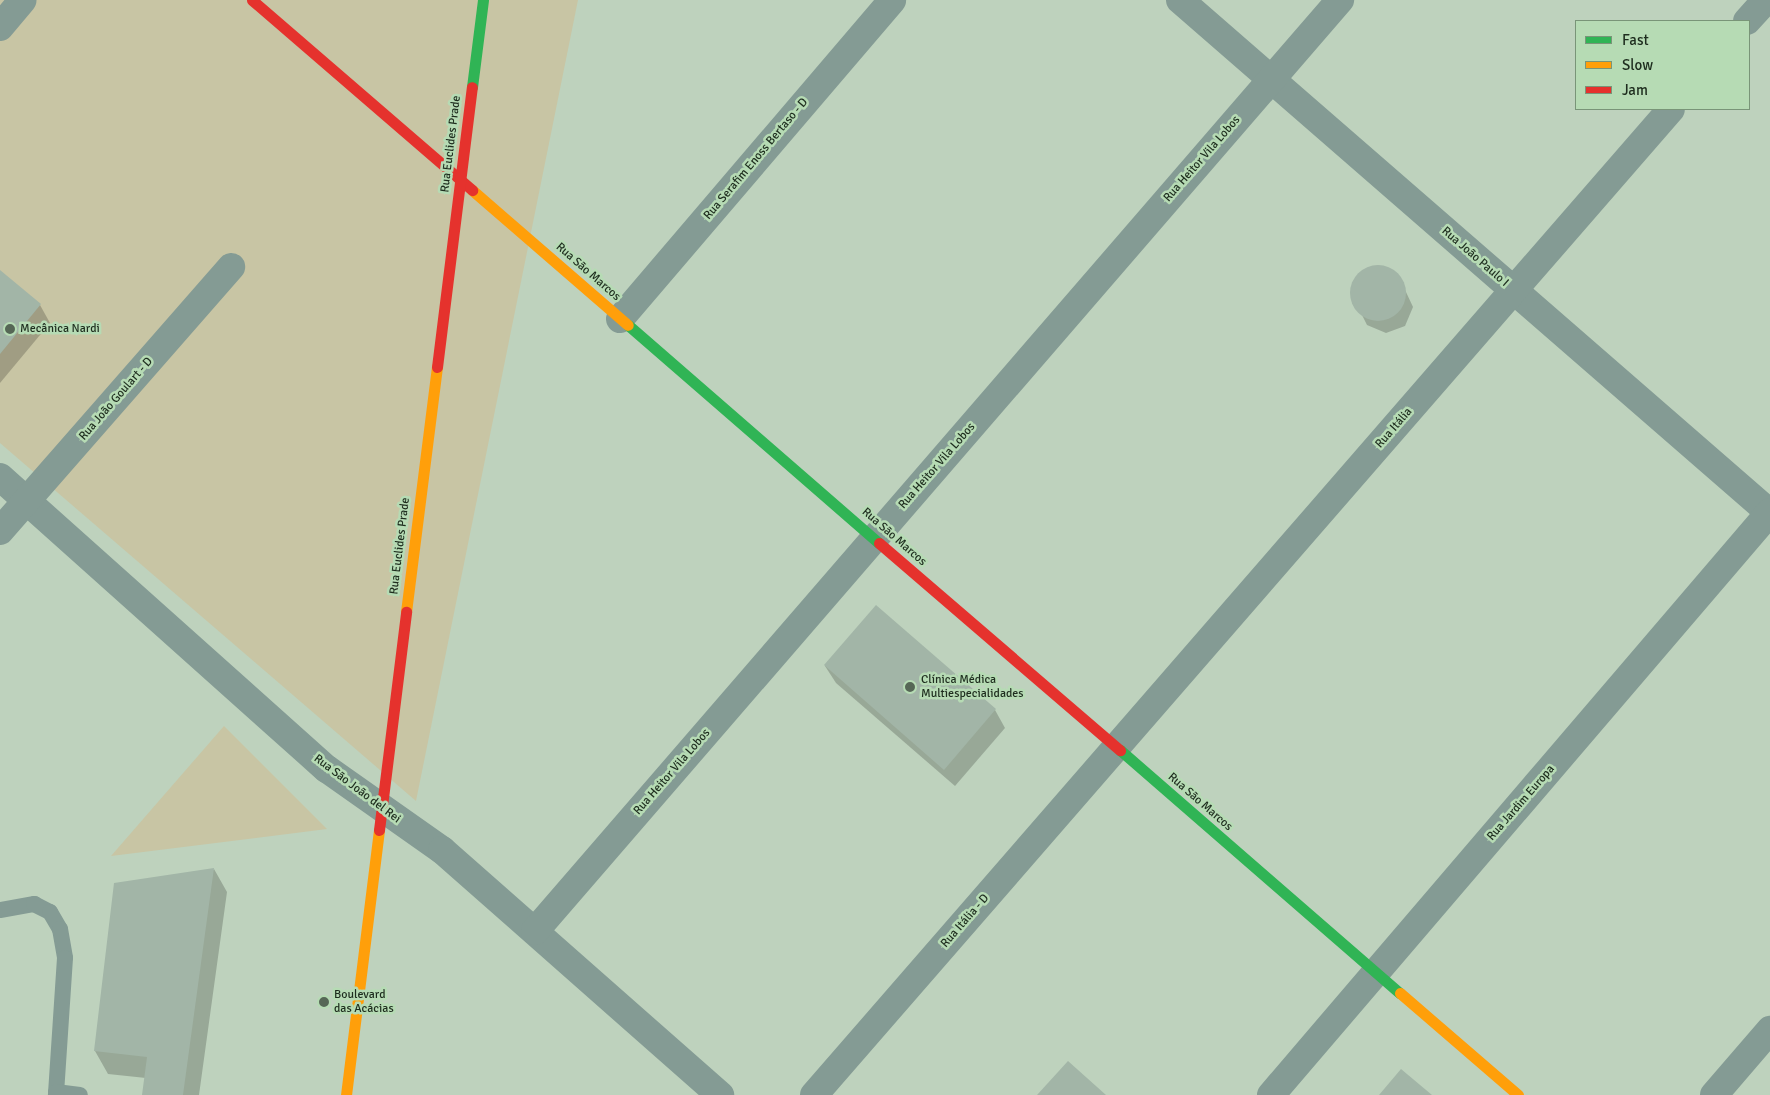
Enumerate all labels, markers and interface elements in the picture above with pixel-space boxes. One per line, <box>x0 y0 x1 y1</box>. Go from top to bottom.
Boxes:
legend <box>1575 20 1750 110</box>
text: Fast <box>1622 31 1649 49</box>
text: Slow <box>1622 56 1653 74</box>
text: Jam <box>1622 81 1648 99</box>
street label: Rua Euclides Prade <box>438 95 464 193</box>
street label: Rua Serafim Enoss Bertaso - D <box>701 95 811 223</box>
street label: Rua Heitor Vila Lobos <box>1161 113 1243 205</box>
street label: Rua João Paulo I <box>1439 224 1511 290</box>
street label: Rua São Marcos <box>553 240 623 304</box>
place label: Mecânica Nardi <box>20 322 100 336</box>
marker: Mecânica Nardi <box>4 323 16 335</box>
street label: Rua João Goulart - D <box>76 355 156 443</box>
street label: Rua Itália <box>1373 405 1415 451</box>
street label: Rua Heitor Vila Lobos <box>896 420 978 512</box>
street label: Rua Euclides Prade <box>387 497 413 595</box>
street label: Rua São Marcos <box>859 505 929 569</box>
place label: Clínica Médica Multiespecialidades <box>921 673 1024 701</box>
marker: Clínica Médica Multiespecialidades <box>903 680 917 694</box>
street label: Rua Heitor Vila Lobos <box>631 726 713 818</box>
street label: Rua São João del Rei <box>311 752 403 826</box>
street label: Rua Jardim Europa <box>1484 762 1558 844</box>
street label: Rua São Marcos <box>1165 770 1235 834</box>
street label: Rua Itália - D <box>938 891 992 951</box>
place label: Boulevard das Acácias <box>334 988 394 1016</box>
marker: Boulevard das Acácias <box>318 996 330 1008</box>

